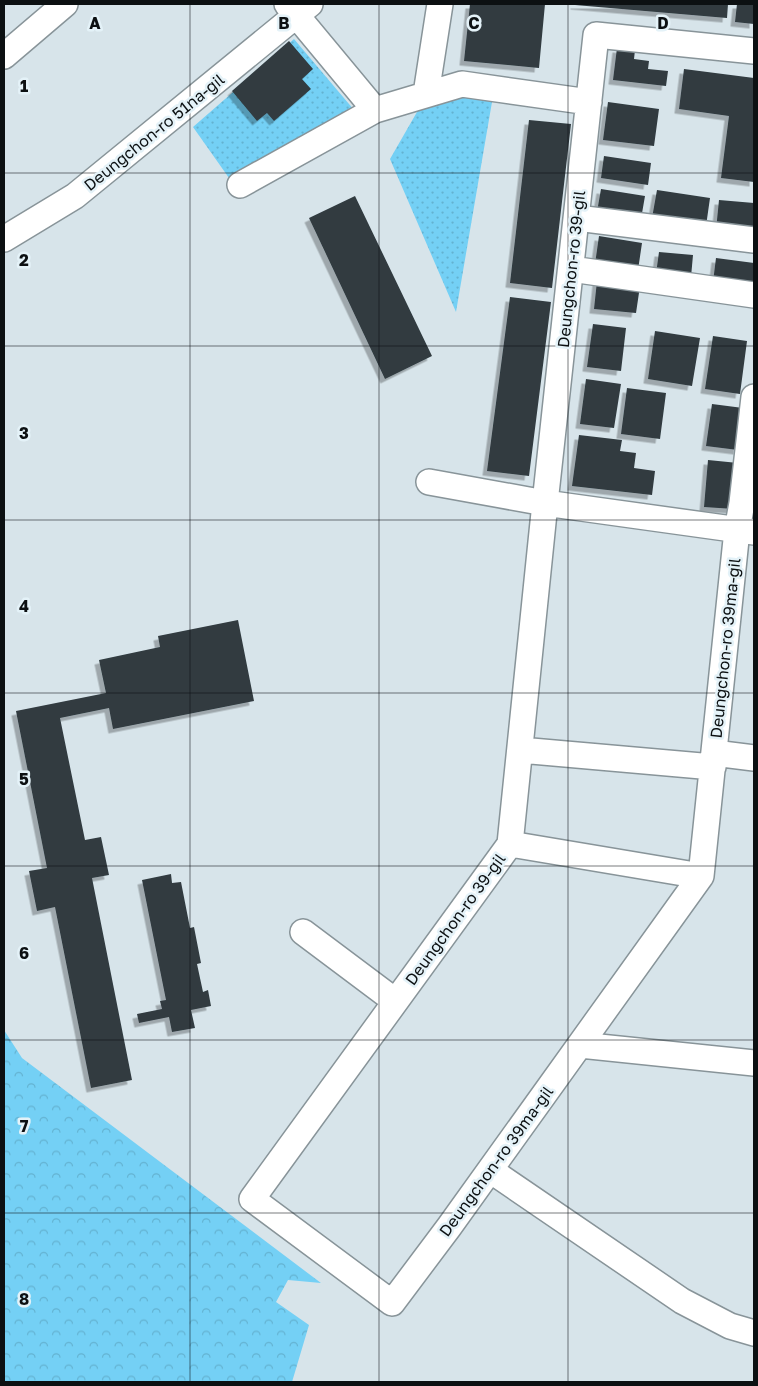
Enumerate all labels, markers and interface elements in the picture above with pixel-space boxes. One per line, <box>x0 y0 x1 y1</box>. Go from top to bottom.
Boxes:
text: A <box>89 13 101 33</box>
text: B <box>278 13 290 33</box>
text: C <box>468 13 480 33</box>
text: D <box>657 13 669 33</box>
street label: Deungchon-ro 51na-gil <box>80 69 228 195</box>
text: 1 <box>20 76 28 96</box>
street label: Deungchon-ro 39-gil <box>553 189 589 349</box>
text: 2 <box>19 250 29 270</box>
text: 3 <box>19 423 29 443</box>
street label: Deungchon-ro 39ma-gil <box>706 557 744 739</box>
text: 4 <box>19 596 29 616</box>
text: 5 <box>19 769 29 789</box>
street label: Deungchon-ro 39-gil <box>400 849 510 989</box>
text: 6 <box>19 943 29 963</box>
street label: Deungchon-ro 39ma-gil <box>435 1082 557 1240</box>
text: 7 <box>20 1116 29 1136</box>
text: 8 <box>19 1289 29 1309</box>

